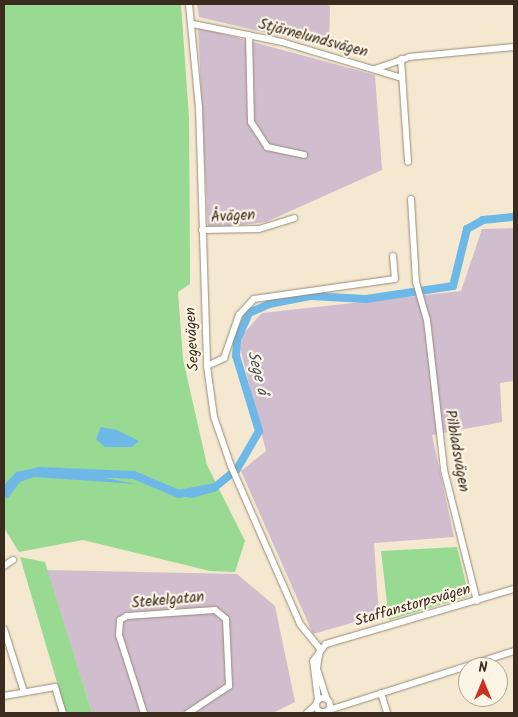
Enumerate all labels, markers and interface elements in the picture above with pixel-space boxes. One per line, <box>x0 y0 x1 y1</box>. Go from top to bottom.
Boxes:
street label: Stjärnelundsvägen <box>256 16 370 62</box>
street label: Åvägen <box>210 207 256 227</box>
street label: Segevägen <box>182 307 204 371</box>
water label: Sege å <box>242 349 272 397</box>
street label: Pilbladsvägen <box>440 409 472 493</box>
street label: Staffanstorpsvägen <box>353 581 473 631</box>
street label: Stekelgatan <box>131 589 205 613</box>
north arrow <box>458 657 508 707</box>
text: N <box>479 657 487 679</box>

